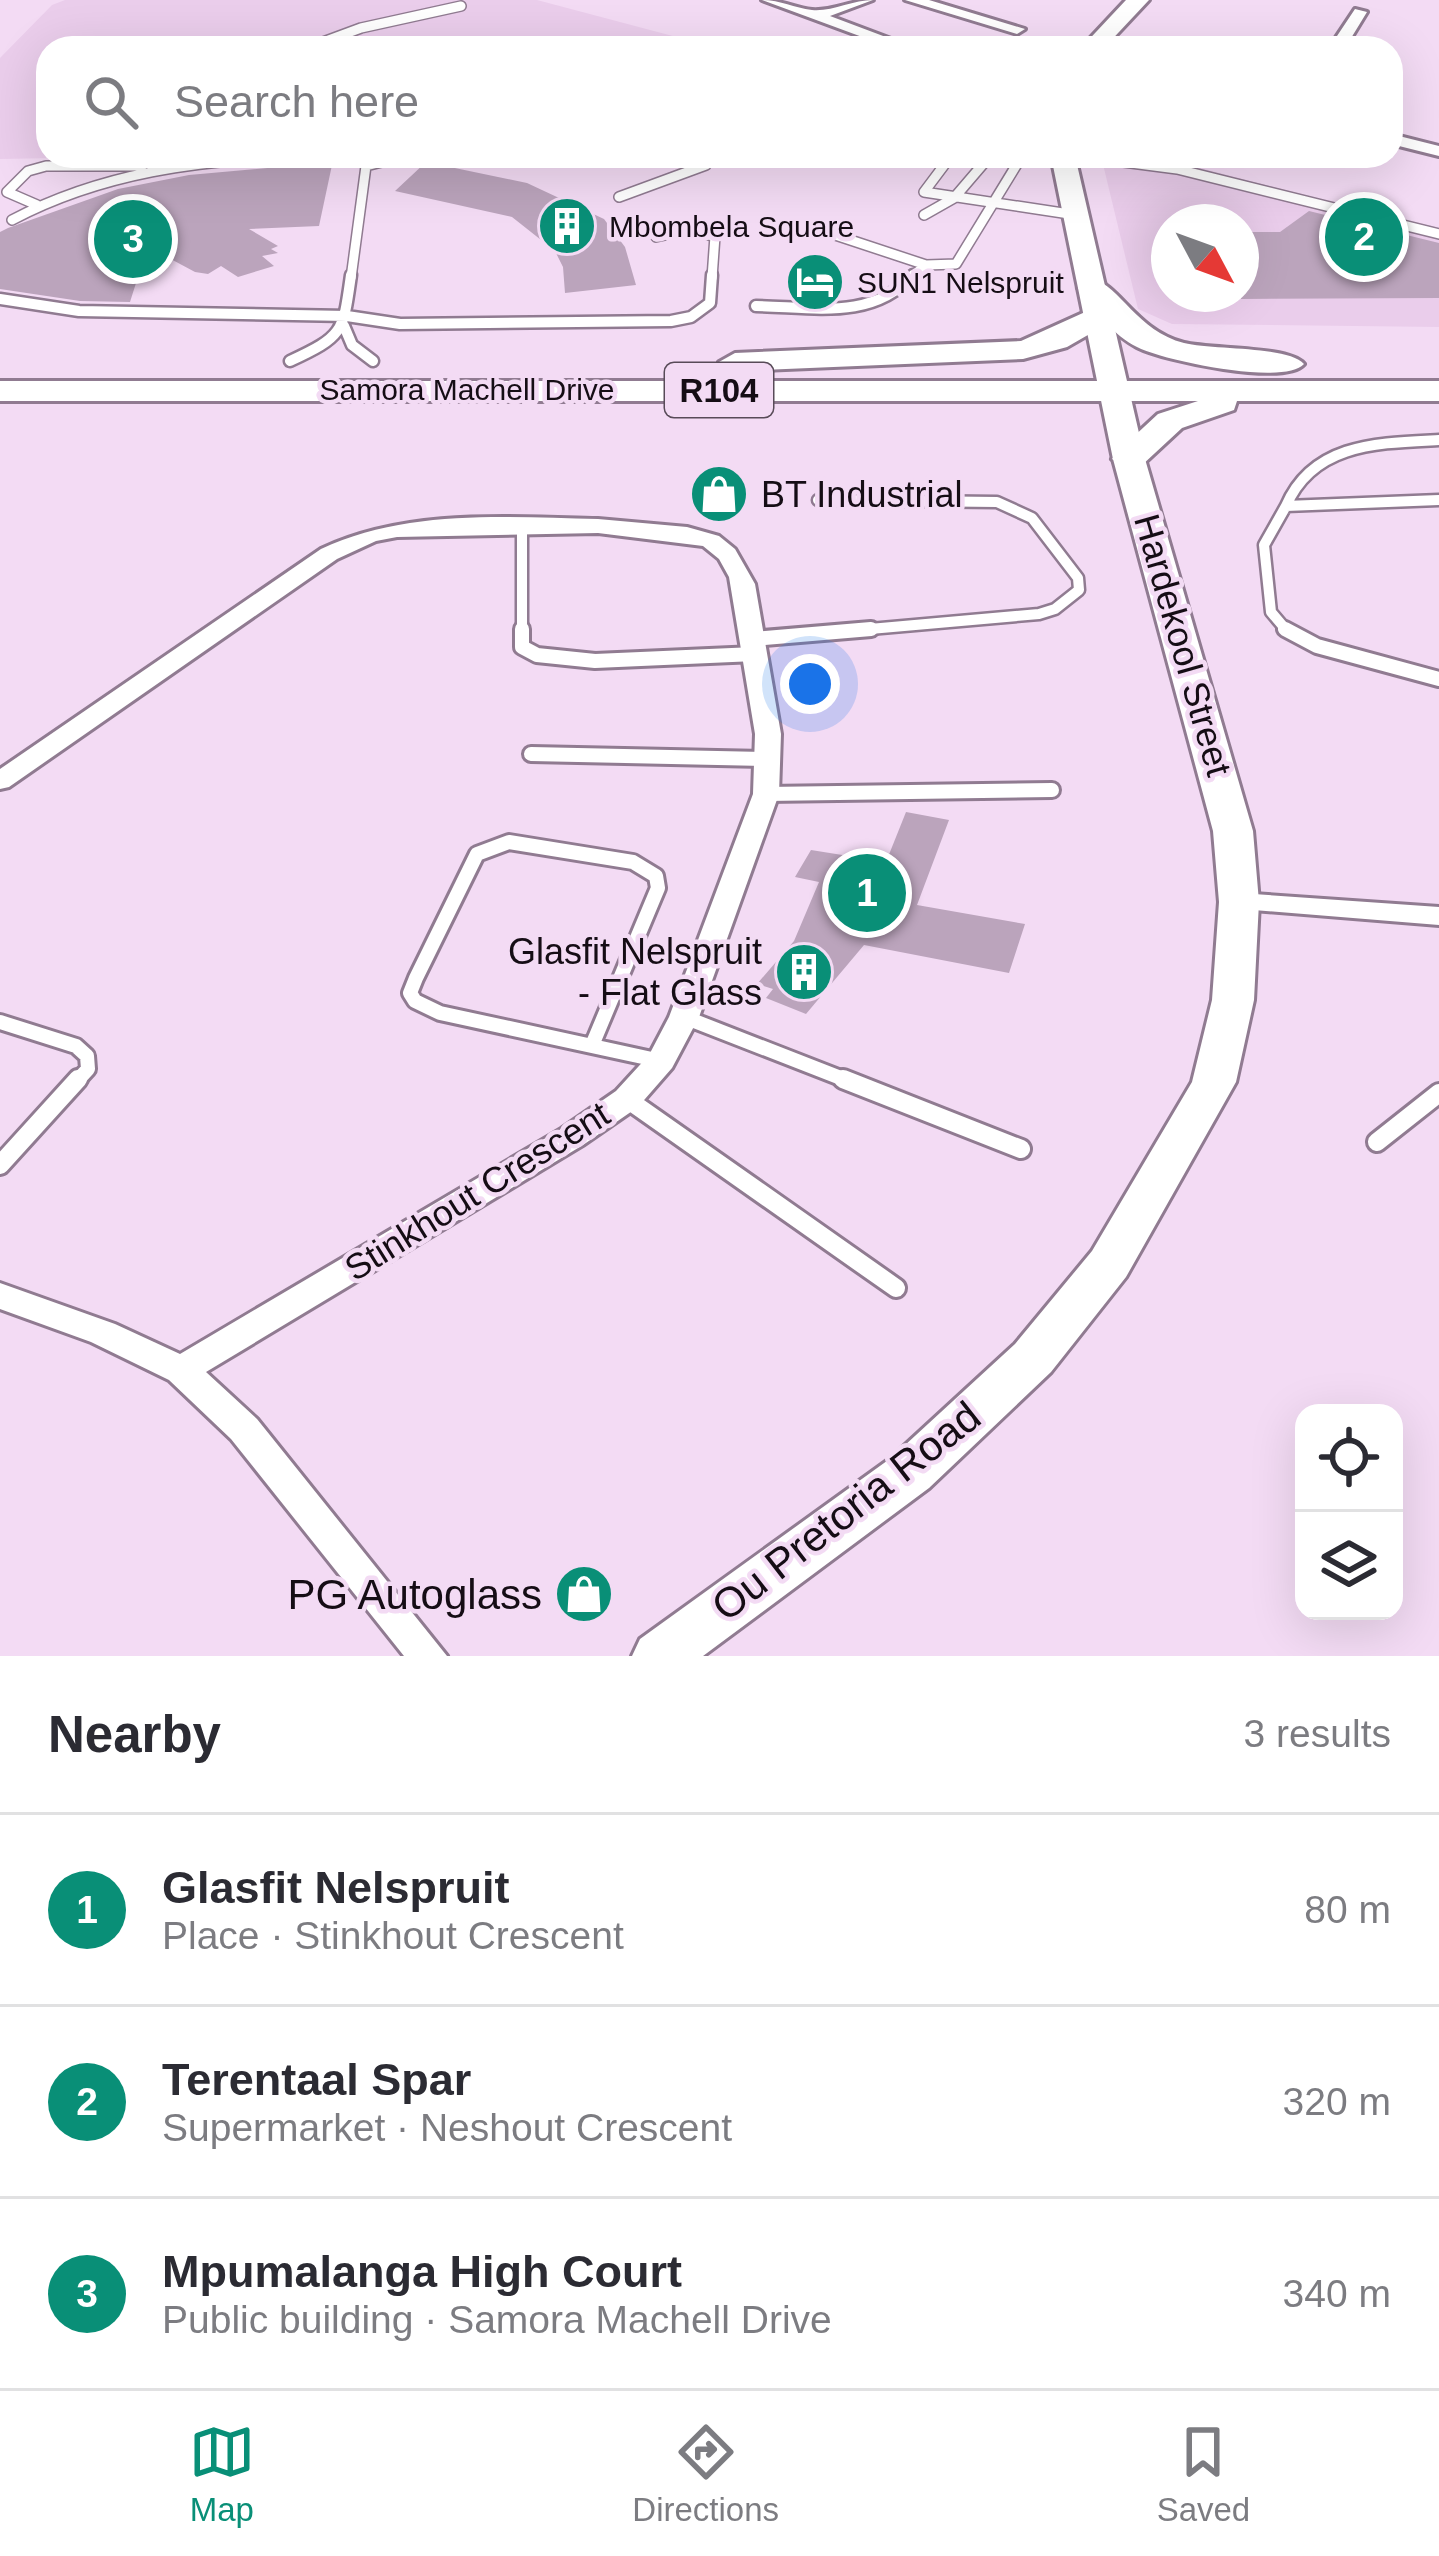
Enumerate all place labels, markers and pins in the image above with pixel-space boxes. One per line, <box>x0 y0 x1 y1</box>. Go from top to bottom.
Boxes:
pin: 2 <box>1325 192 1403 282</box>
pin: 3 <box>94 194 172 284</box>
building icon: Mbombela Square <box>536 195 598 257</box>
place label: Mbombela Square <box>609 210 854 243</box>
hotel icon: SUN1 Nelspruit <box>784 251 846 313</box>
place label: SUN1 Nelspruit <box>857 266 1064 299</box>
shop icon: BT Industrial <box>688 463 750 525</box>
place label: BT Industrial <box>761 474 962 515</box>
pin: 1 <box>828 848 906 938</box>
place label: Glasfit Nelspruit - Flat Glass <box>508 931 762 1013</box>
building icon: Glasfit Nelspruit - Flat Glass <box>773 941 835 1003</box>
shop icon: PG Autoglass <box>553 1563 615 1625</box>
place label: PG Autoglass <box>288 1571 542 1618</box>

